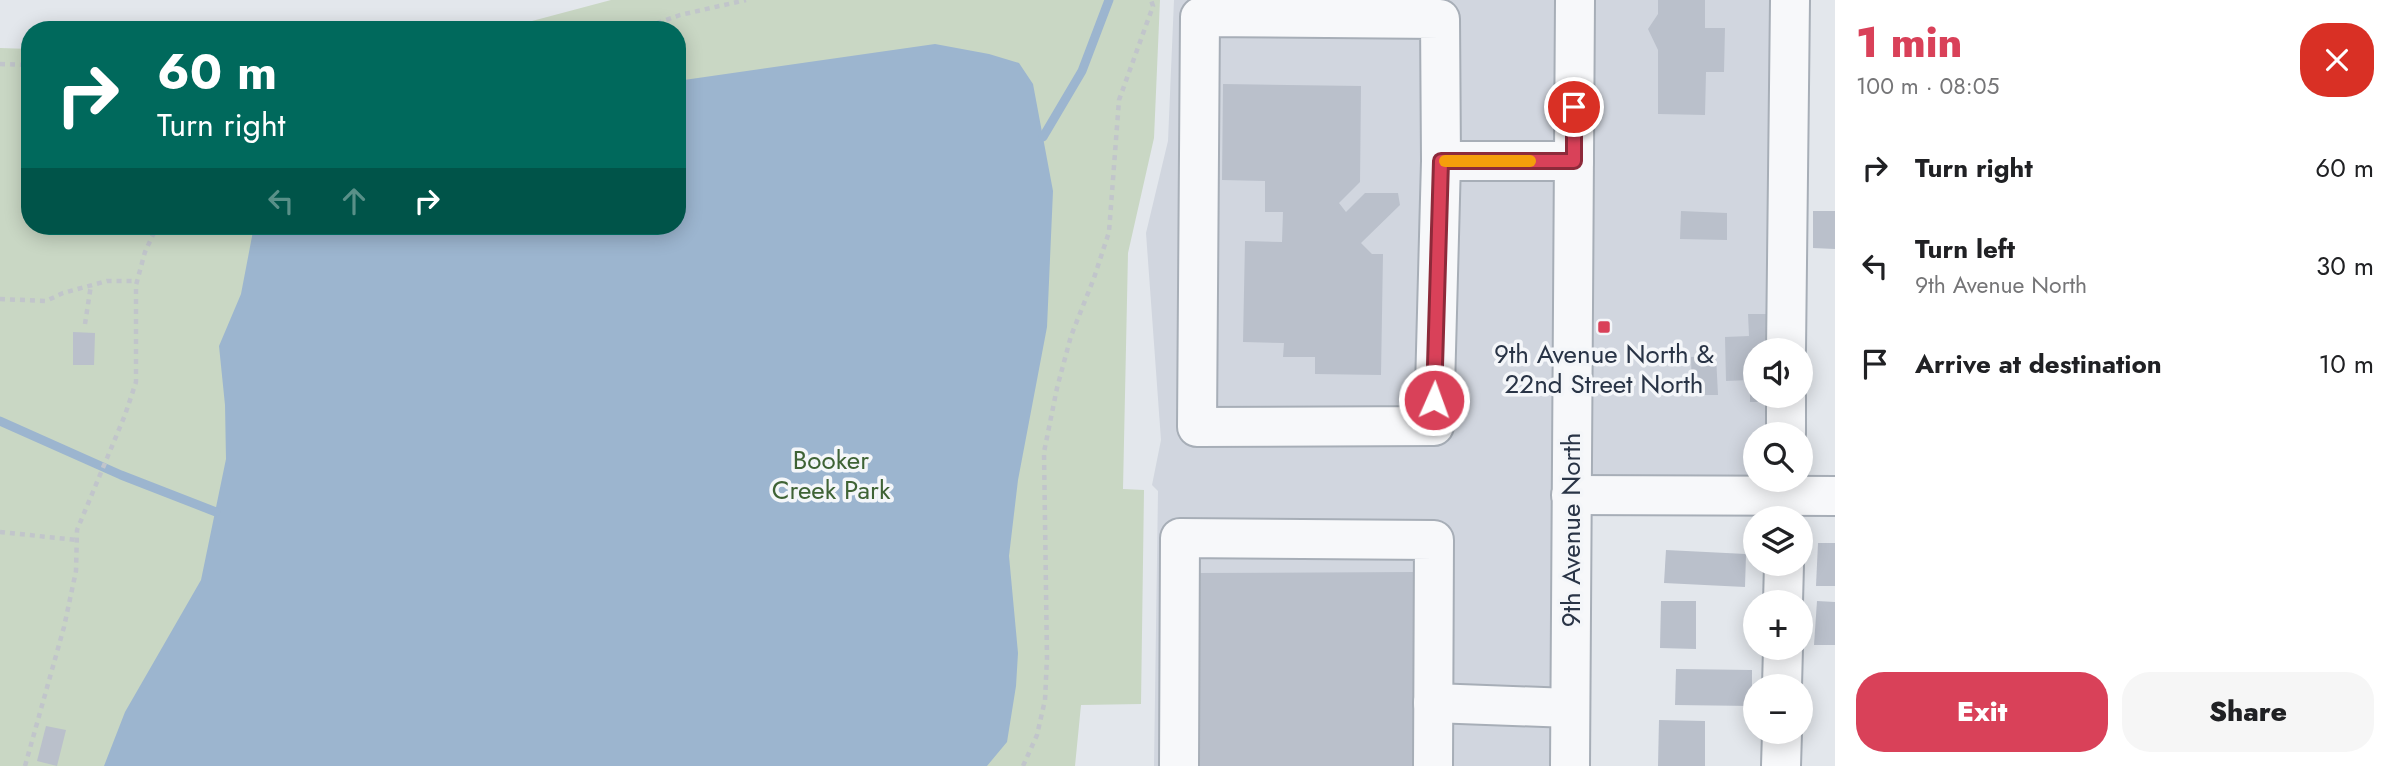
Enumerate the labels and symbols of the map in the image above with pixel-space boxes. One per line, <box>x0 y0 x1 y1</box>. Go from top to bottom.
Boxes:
pin <box>1544 77 1604 137</box>
marker: 9th Avenue North & 22nd Street North <box>1596 319 1612 335</box>
place label: 9th Avenue North & 22nd Street North <box>1494 335 1714 403</box>
position arrow <box>1397 363 1471 437</box>
street label: 9th Avenue North <box>1552 433 1590 627</box>
park label: Booker Creek Park <box>772 441 891 509</box>

